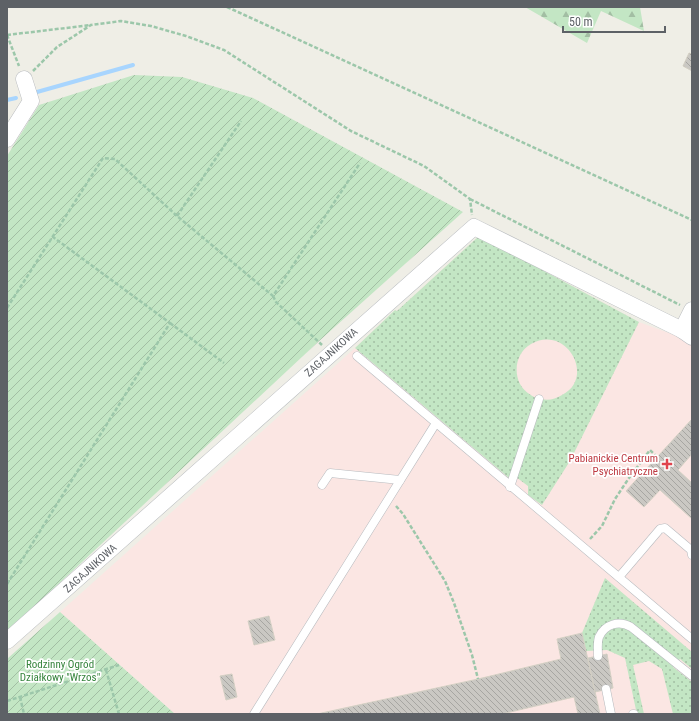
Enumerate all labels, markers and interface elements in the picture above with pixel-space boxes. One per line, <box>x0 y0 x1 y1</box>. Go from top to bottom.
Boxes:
scale bar <box>563 8 665 34</box>
text: 50 m <box>569 15 593 29</box>
street label: ZAGAJNIKOWA <box>302 325 361 380</box>
place label: Pabianickie Centrum Psychiatryczne <box>568 452 658 478</box>
marker: Pabianickie Centrum Psychiatryczne <box>661 458 673 470</box>
street label: ZAGAJNIKOWA <box>61 541 120 596</box>
park label: Rodzinny Ogród Działkowy "Wrzos" <box>20 658 100 684</box>

